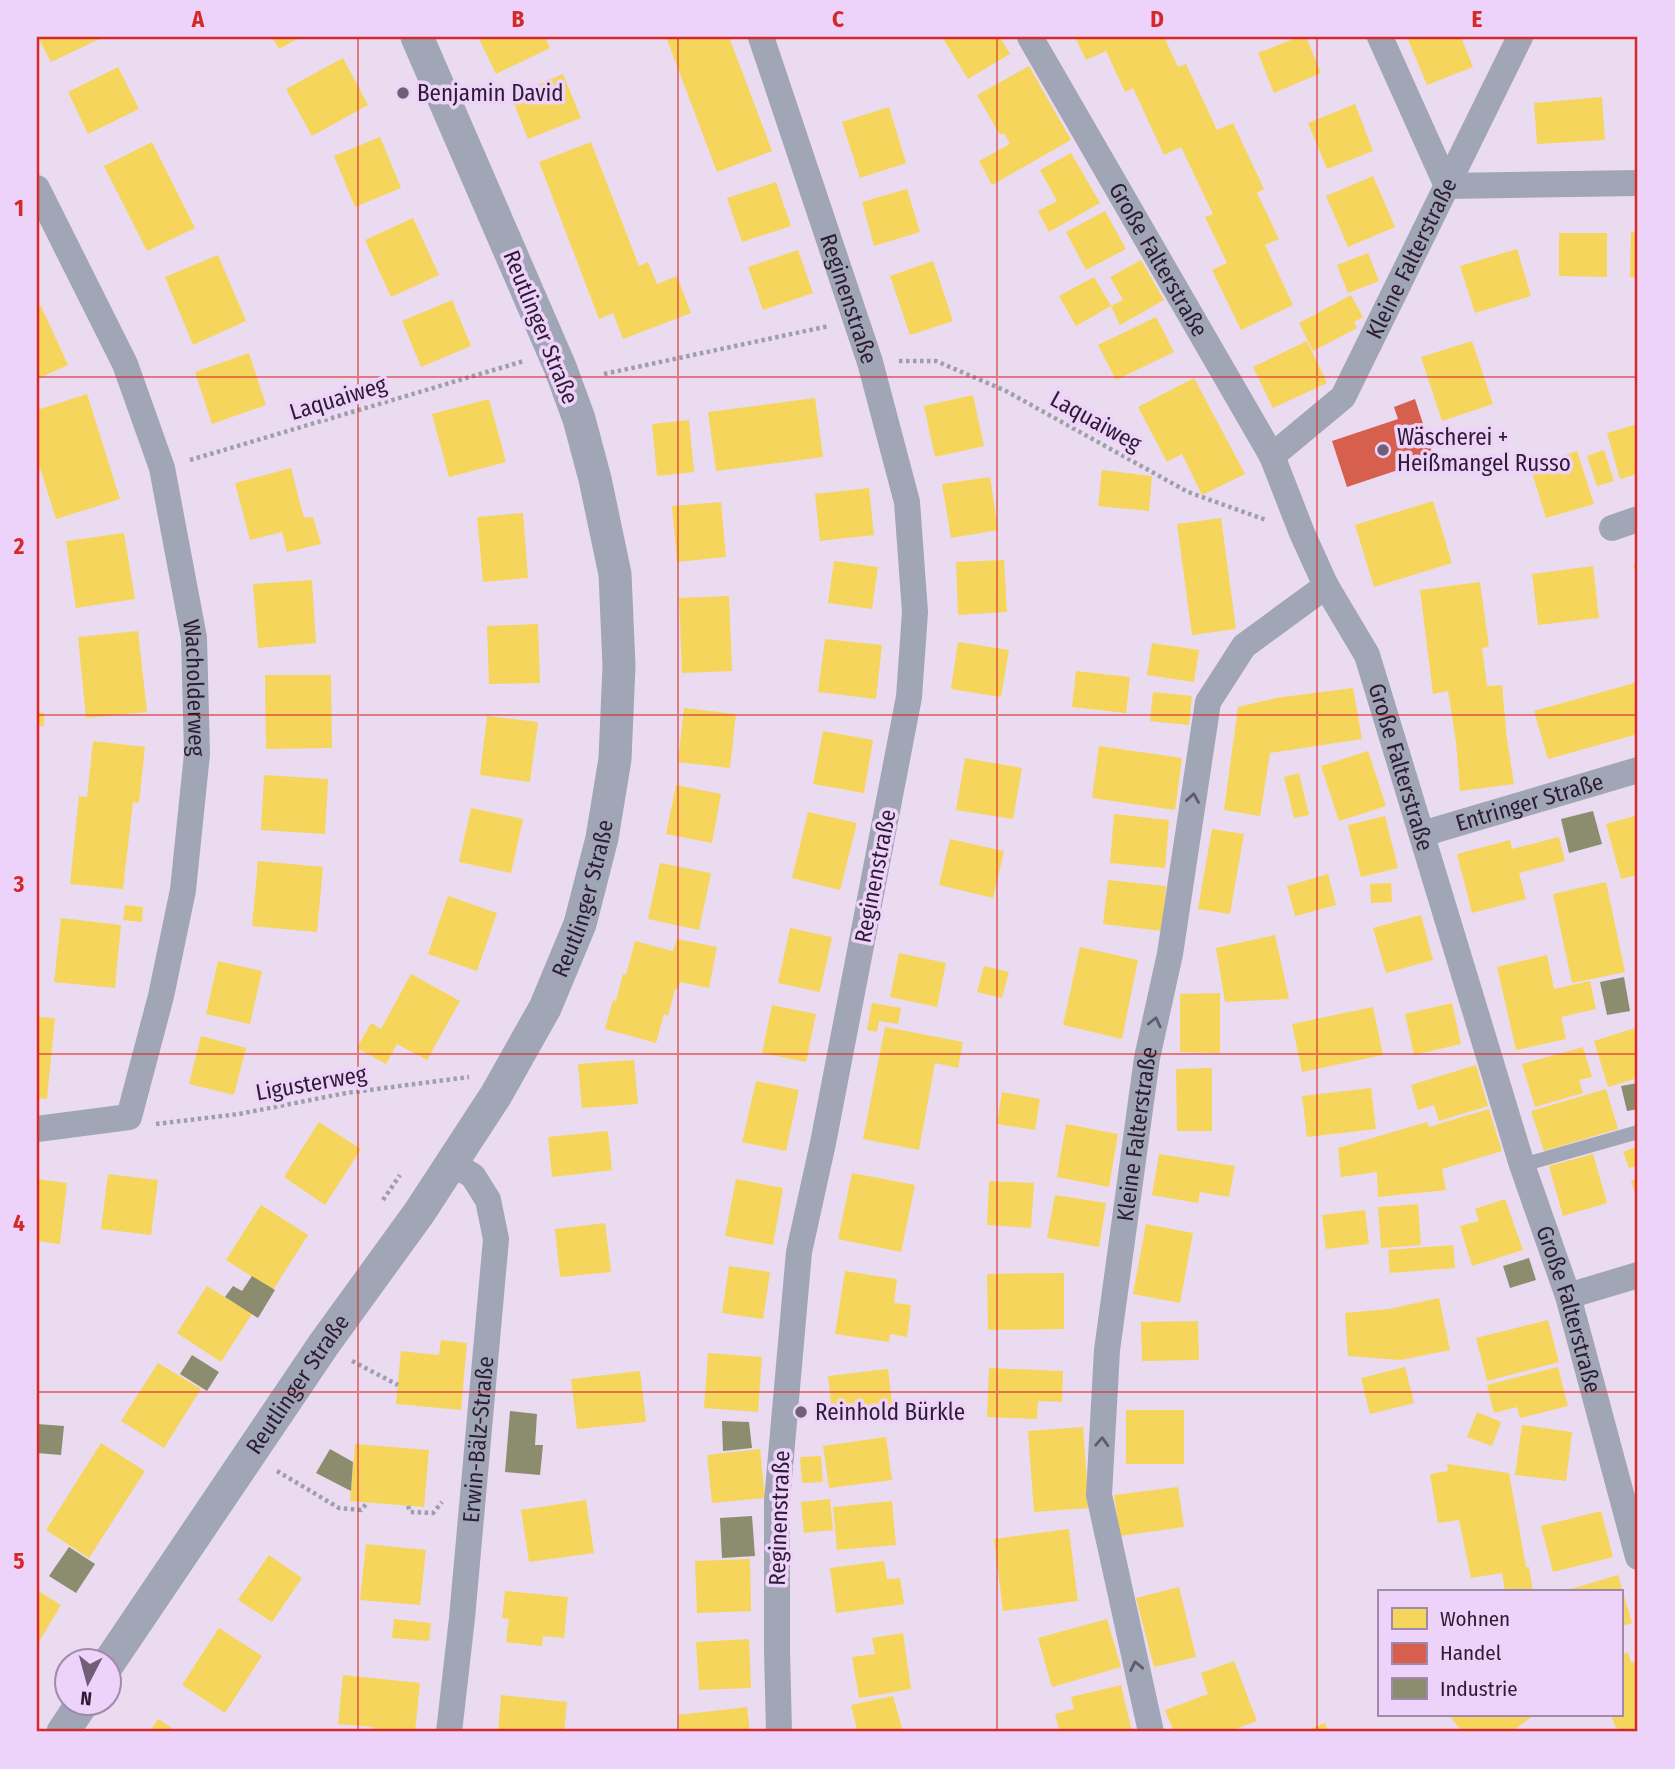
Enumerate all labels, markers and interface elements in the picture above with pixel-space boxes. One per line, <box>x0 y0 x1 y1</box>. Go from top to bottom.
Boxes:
text: A <box>191 5 205 33</box>
text: B <box>512 5 525 33</box>
text: C <box>832 5 844 33</box>
text: D <box>1150 5 1164 33</box>
text: E <box>1472 5 1483 33</box>
place label: Benjamin David <box>417 79 564 107</box>
marker: Benjamin David <box>395 85 411 101</box>
street label: Kleine Falterstraße <box>1360 173 1463 343</box>
street label: Große Falterstraße <box>1103 177 1214 342</box>
text: 1 <box>14 194 24 222</box>
street label: Reginenstraße <box>814 230 884 367</box>
street label: Reutlinger Straße <box>497 246 585 408</box>
street label: Laquaiweg <box>286 370 390 426</box>
street label: Laquaiweg <box>1045 385 1147 458</box>
place label: Wäscherei + Heißmangel Russo <box>1397 423 1571 477</box>
marker: Wäscherei + Heißmangel Russo <box>1375 442 1391 458</box>
text: 2 <box>13 532 25 560</box>
street label: Wacholderweg <box>177 617 211 757</box>
street label: Große Falterstraße <box>1362 680 1440 854</box>
street label: Entringer Straße <box>1452 767 1607 837</box>
one-way arrow <box>1186 792 1201 804</box>
street label: Reginenstraße <box>848 807 902 945</box>
street label: Reutlinger Straße <box>545 818 619 981</box>
text: 3 <box>13 870 25 898</box>
one-way arrow <box>1147 1016 1161 1028</box>
street label: Kleine Falterstraße <box>1111 1044 1163 1223</box>
street label: Ligusterweg <box>253 1059 369 1107</box>
text: 4 <box>13 1209 25 1237</box>
street label: Große Falterstraße <box>1530 1222 1607 1396</box>
street label: Reutlinger Straße <box>240 1309 355 1459</box>
street label: Erwin-Bälz-Straße <box>457 1355 499 1524</box>
place label: Reinhold Bürkle <box>815 1398 965 1426</box>
marker: Reinhold Bürkle <box>793 1404 809 1420</box>
one-way arrow <box>1094 1436 1109 1447</box>
street label: Reginenstraße <box>763 1450 795 1586</box>
text: 5 <box>13 1547 25 1575</box>
legend <box>1378 1590 1622 1716</box>
text: Wohnen <box>1440 1606 1510 1632</box>
text: Handel <box>1440 1640 1502 1666</box>
north arrow <box>52 1646 122 1716</box>
one-way arrow <box>1130 1660 1144 1672</box>
text: Industrie <box>1440 1676 1518 1702</box>
text: N <box>79 1686 93 1710</box>

